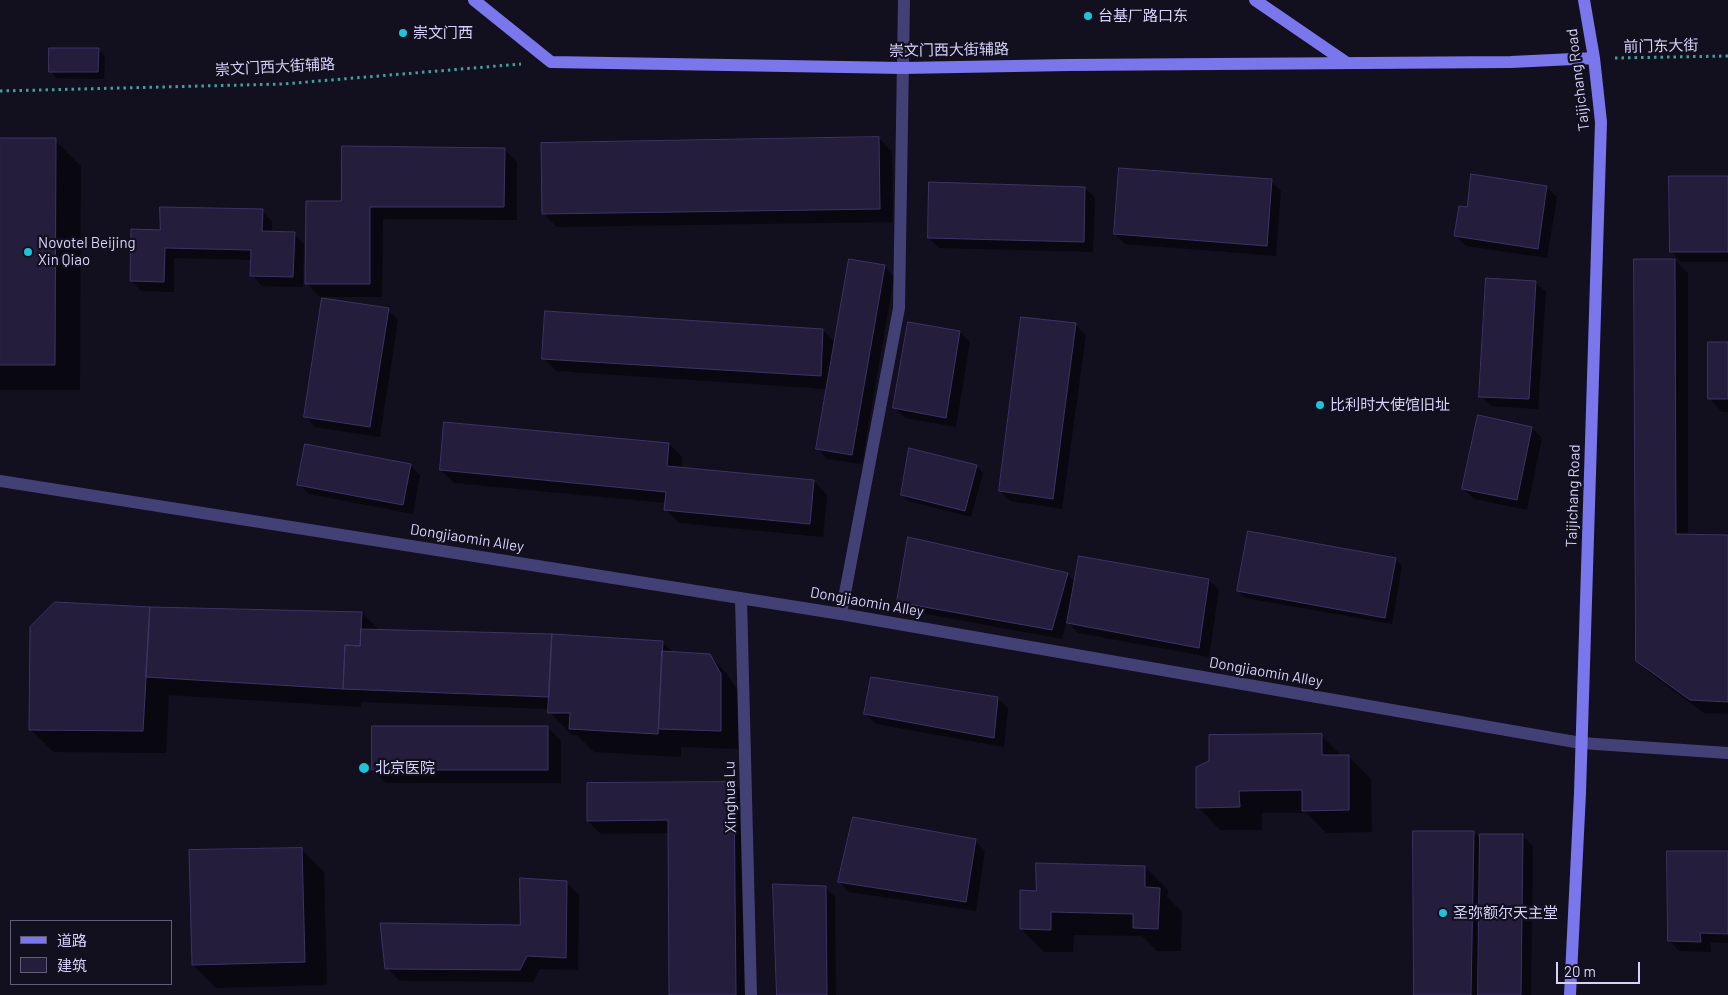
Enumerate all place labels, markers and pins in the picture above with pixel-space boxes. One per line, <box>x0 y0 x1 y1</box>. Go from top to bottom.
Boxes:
place label: 台基厂路口东 <box>1098 7 1188 25</box>
marker: 台基厂路口东 <box>1082 10 1094 22</box>
place label: 崇文门西 <box>413 24 473 42</box>
marker: 崇文门西 <box>397 27 409 39</box>
place label: Novotel Beijing Xin Qiao <box>38 234 135 269</box>
marker: Novotel Beijing Xin Qiao <box>22 246 34 258</box>
place label: 比利时大使馆旧址 <box>1330 396 1450 414</box>
marker: 比利时大使馆旧址 <box>1314 399 1326 411</box>
place label: 北京医院 <box>375 759 435 777</box>
marker: 北京医院 <box>357 761 371 775</box>
place label: 圣弥额尔天主堂 <box>1453 904 1558 922</box>
marker: 圣弥额尔天主堂 <box>1437 907 1449 919</box>

